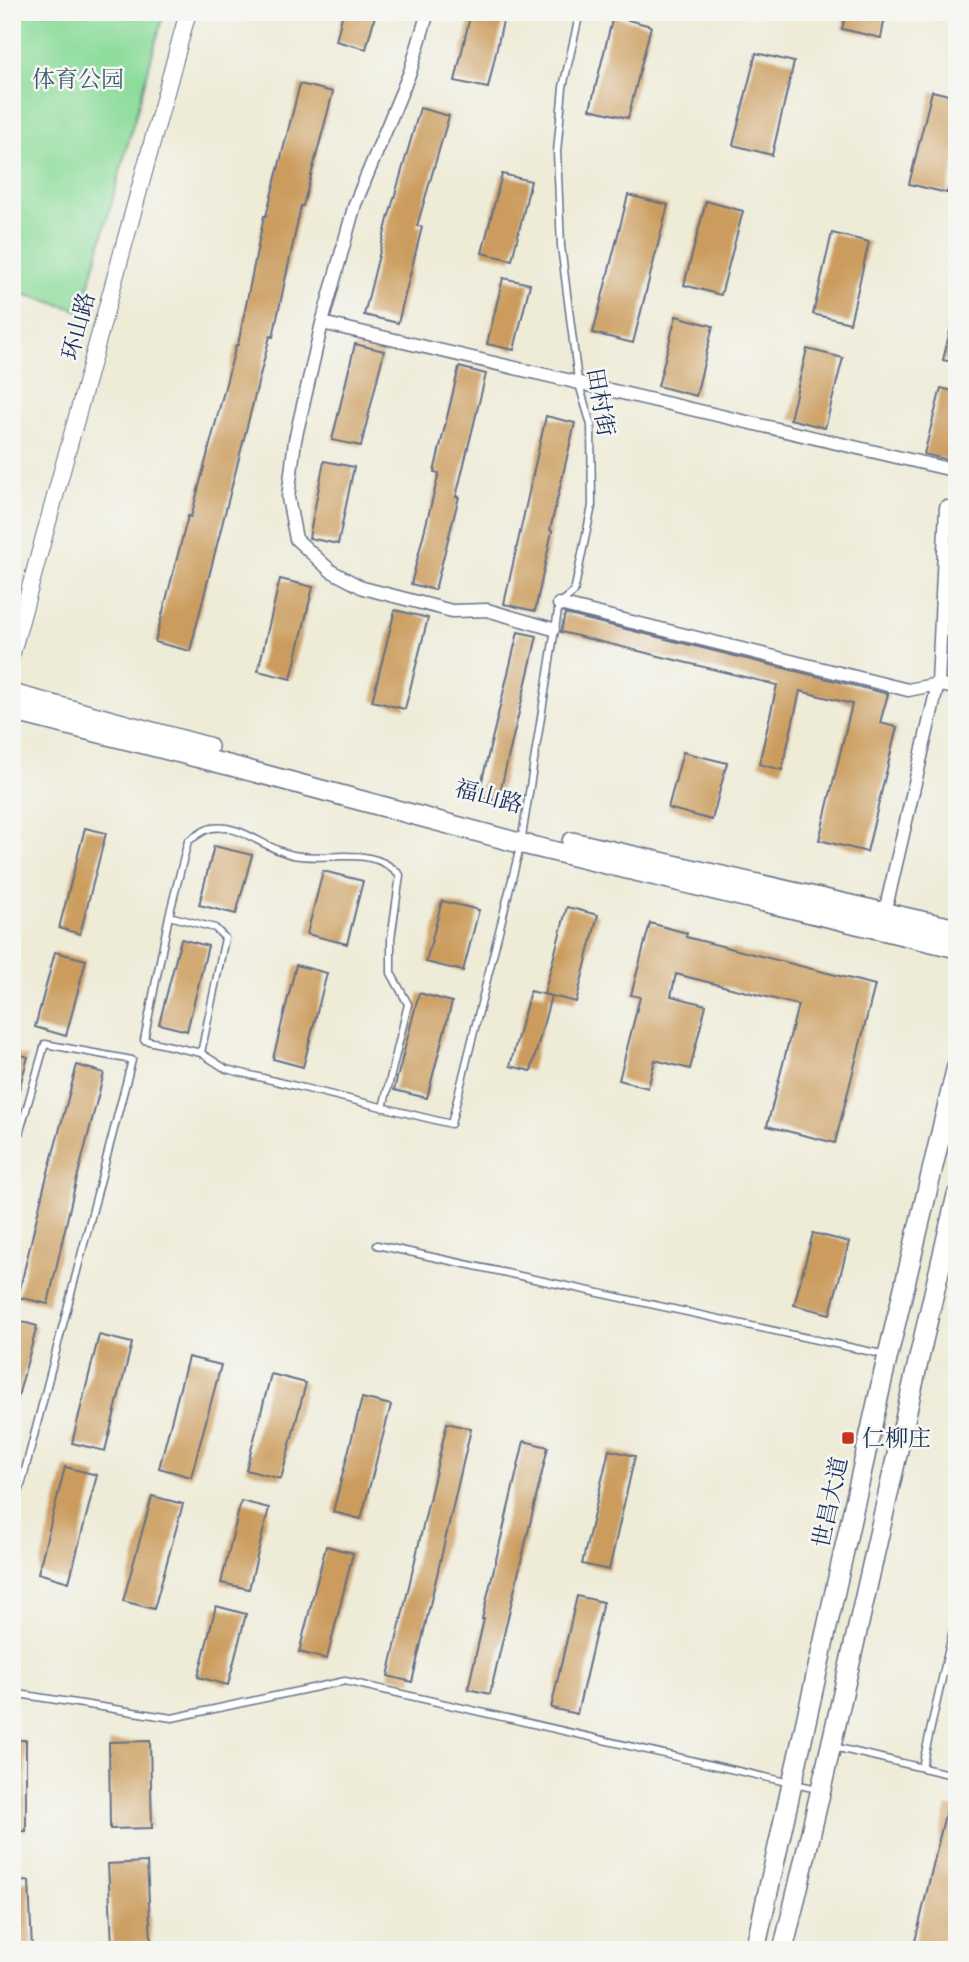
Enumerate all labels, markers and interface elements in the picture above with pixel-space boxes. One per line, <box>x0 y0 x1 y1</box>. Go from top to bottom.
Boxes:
park label: 体育公园 <box>32 66 124 93</box>
street label: 环山路 <box>57 289 100 363</box>
street label: 田村街 <box>581 366 620 438</box>
street label: 福山路 <box>452 775 526 818</box>
place label: 仁柳庄 <box>862 1425 931 1452</box>
marker: 仁柳庄 <box>840 1430 856 1446</box>
street label: 世昌大道 <box>808 1454 853 1550</box>

